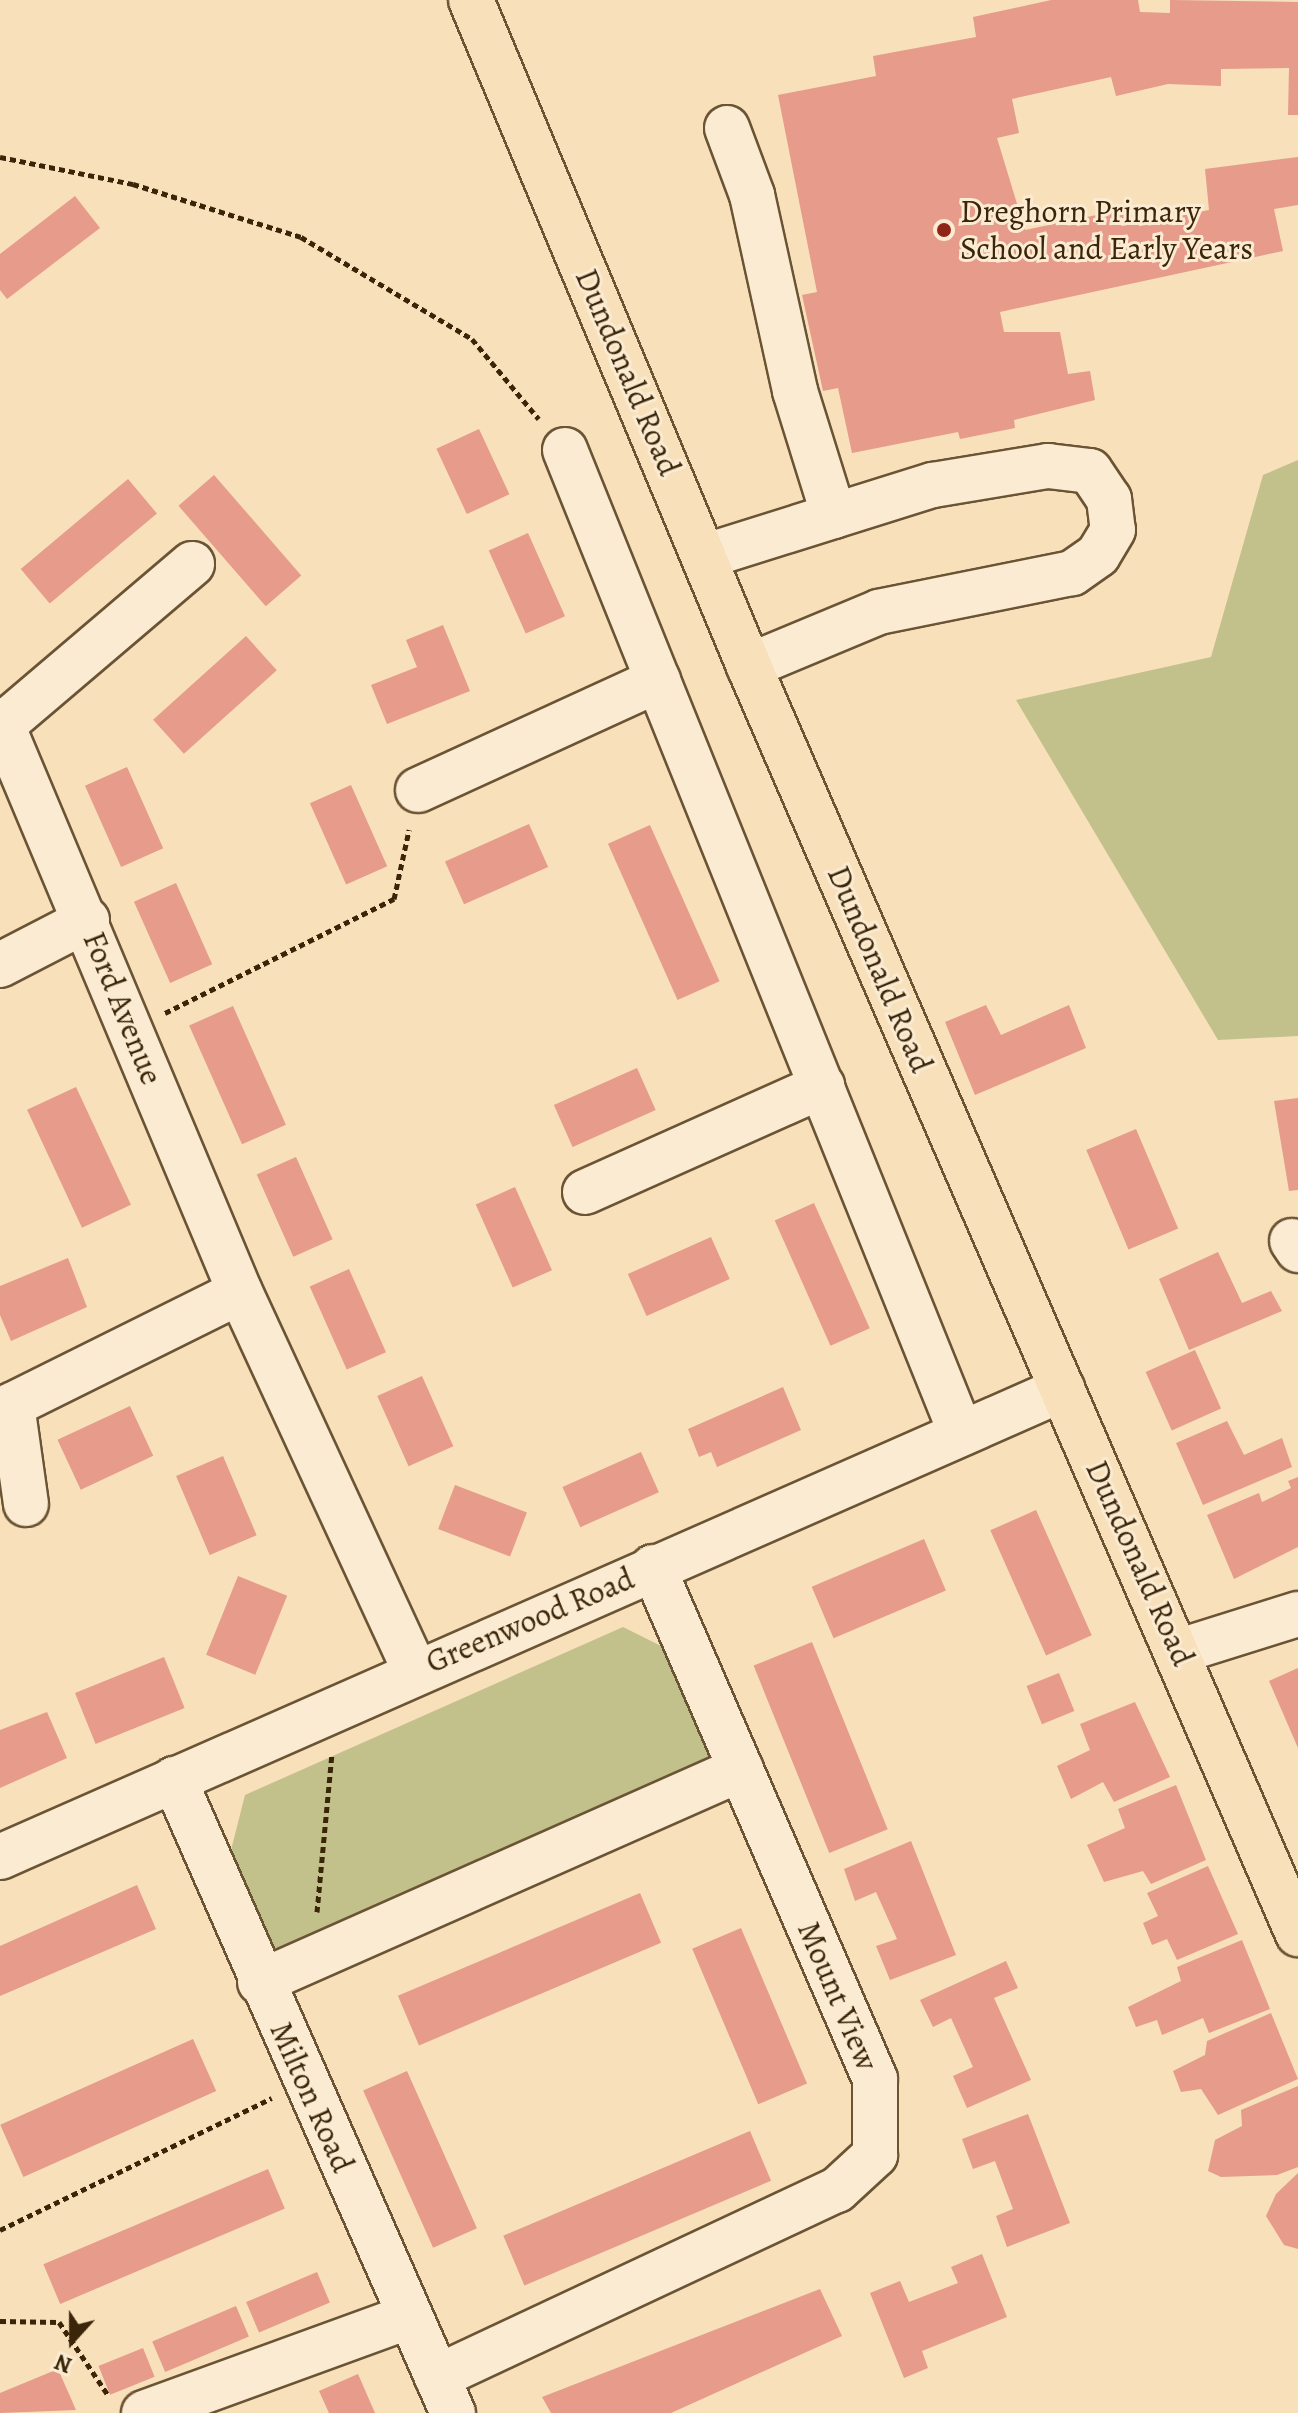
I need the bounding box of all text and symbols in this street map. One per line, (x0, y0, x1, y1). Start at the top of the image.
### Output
place label: Dreghorn Primary School and Early Years (960, 193, 1253, 268)
marker: Dreghorn Primary School and Early Years (935, 221, 953, 239)
street label: Dundonald Road (567, 263, 689, 481)
street label: Dundonald Road (819, 860, 941, 1078)
street label: Ford Avenue (75, 926, 171, 1090)
street label: Dundonald Road (1078, 1454, 1202, 1672)
street label: Greenwood Road (420, 1559, 640, 1681)
street label: Mount View (789, 1916, 887, 2076)
street label: Milton Road (262, 2016, 362, 2178)
north arrow (32, 2301, 112, 2381)
text: N (51, 2347, 76, 2380)

